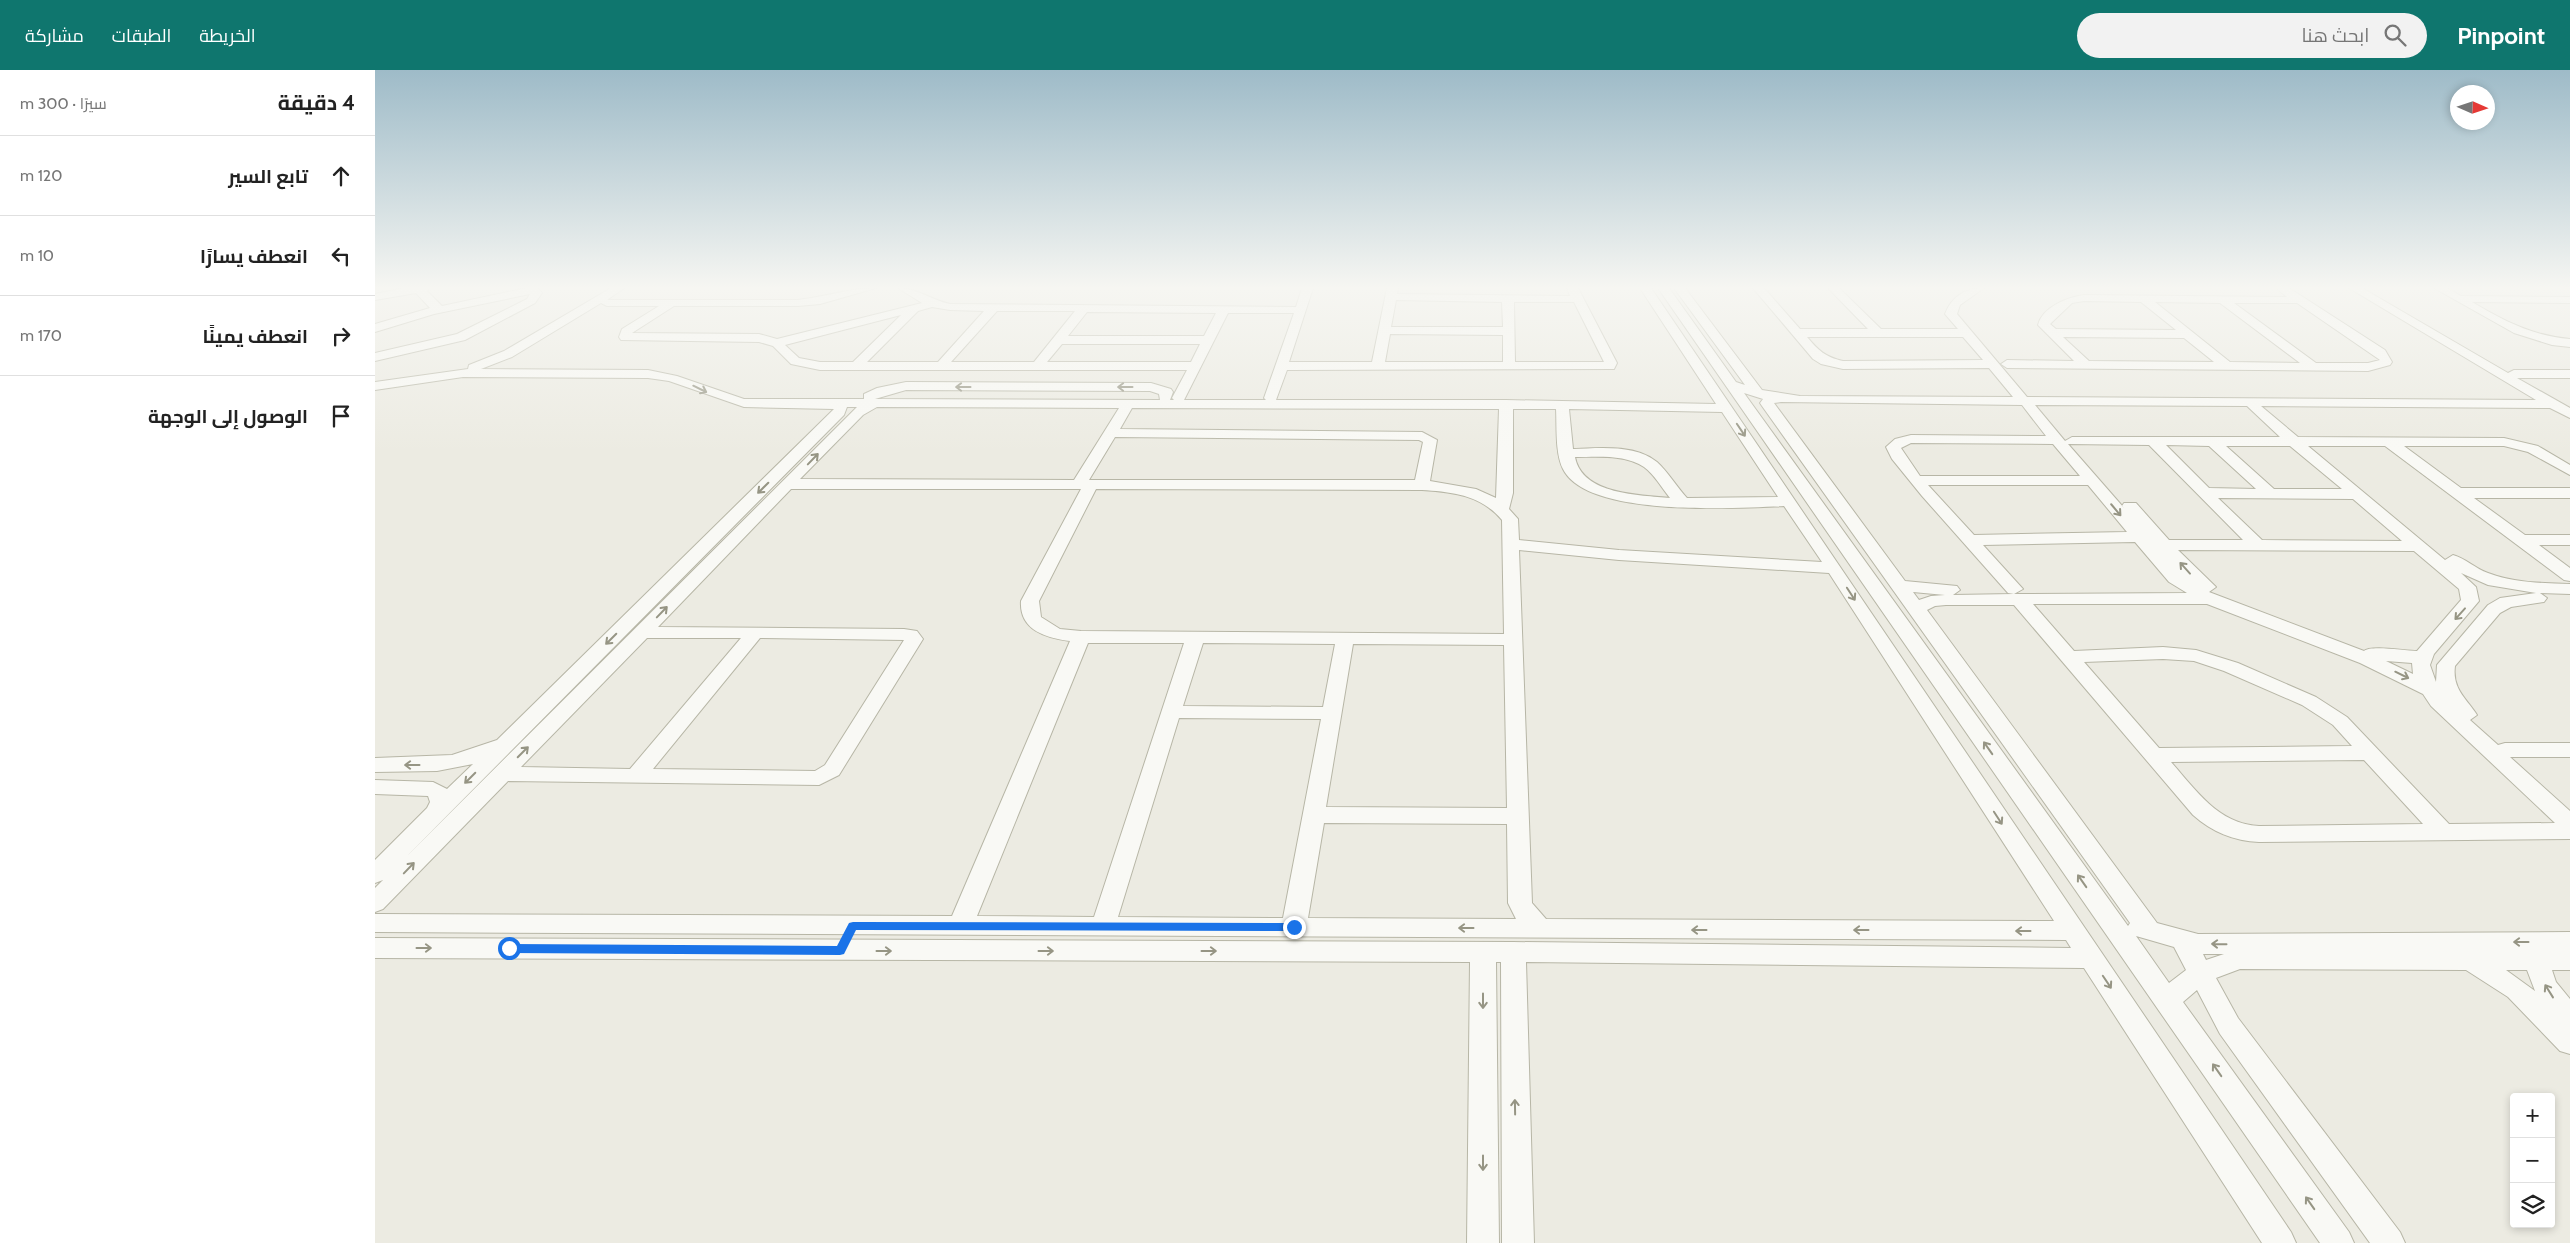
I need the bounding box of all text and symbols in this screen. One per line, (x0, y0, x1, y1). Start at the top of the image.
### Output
search box (2077, 13, 2427, 58)
icon: search (2381, 21, 2409, 49)
text: Pinpoint (2457, 21, 2545, 50)
text: ابحث هنا (2302, 24, 2369, 47)
text: مشاركة (25, 25, 84, 47)
text: الطبقات (112, 25, 171, 47)
text: الخريطة (199, 25, 256, 47)
north arrow (2450, 85, 2495, 130)
text: 4 دقيقة (278, 90, 355, 115)
text: سيرًا · 300 m (20, 94, 107, 113)
icon: ahead (327, 162, 355, 190)
text: تابع السير (228, 165, 308, 188)
text: 120 m (20, 166, 62, 185)
icon: left (327, 242, 355, 270)
text: انعطف يسارًا (200, 245, 308, 268)
text: 10 m (20, 246, 54, 265)
icon: right (327, 322, 355, 350)
text: انعطف يمينًا (202, 325, 308, 348)
text: 170 m (20, 326, 62, 345)
one-way arrow (955, 382, 972, 392)
one-way arrow (1118, 382, 1134, 392)
one-way arrow (692, 385, 707, 394)
icon: arrive (327, 402, 355, 430)
text: الوصول إلى الوجهة (148, 405, 308, 428)
one-way arrow (1736, 423, 1746, 437)
one-way arrow (806, 453, 818, 465)
one-way arrow (757, 482, 769, 494)
one-way arrow (2111, 503, 2122, 516)
one-way arrow (2179, 561, 2191, 574)
one-way arrow (1846, 587, 1856, 601)
one-way arrow (656, 606, 668, 618)
one-way arrow (2454, 607, 2465, 620)
one-way arrow (605, 633, 617, 645)
one-way arrow (2394, 670, 2409, 680)
one-way arrow (1983, 741, 1993, 755)
one-way arrow (517, 746, 529, 758)
one-way arrow (405, 760, 421, 770)
one-way arrow (465, 772, 477, 784)
one-way arrow (1993, 810, 2003, 824)
one-way arrow (403, 862, 415, 874)
one-way arrow (2077, 874, 2087, 888)
route end (1283, 916, 1306, 939)
one-way arrow (1458, 923, 1474, 933)
one-way arrow (1691, 925, 1707, 935)
one-way arrow (1853, 925, 1870, 935)
one-way arrow (2016, 926, 2032, 935)
route start (498, 937, 521, 960)
one-way arrow (2514, 937, 2530, 947)
one-way arrow (2211, 939, 2228, 949)
one-way arrow (415, 943, 431, 953)
one-way arrow (875, 946, 891, 956)
one-way arrow (1038, 946, 1054, 956)
one-way arrow (1200, 946, 1216, 956)
one-way arrow (2102, 975, 2112, 989)
one-way arrow (2543, 985, 2553, 999)
one-way arrow (1478, 992, 1488, 1009)
one-way arrow (2212, 1063, 2222, 1077)
map controls (2510, 1093, 2555, 1228)
button: + (2510, 1093, 2555, 1138)
one-way arrow (1511, 1099, 1520, 1115)
button: − (2510, 1138, 2555, 1183)
one-way arrow (1478, 1155, 1488, 1171)
button: layers (2510, 1183, 2555, 1228)
one-way arrow (2305, 1196, 2315, 1210)

